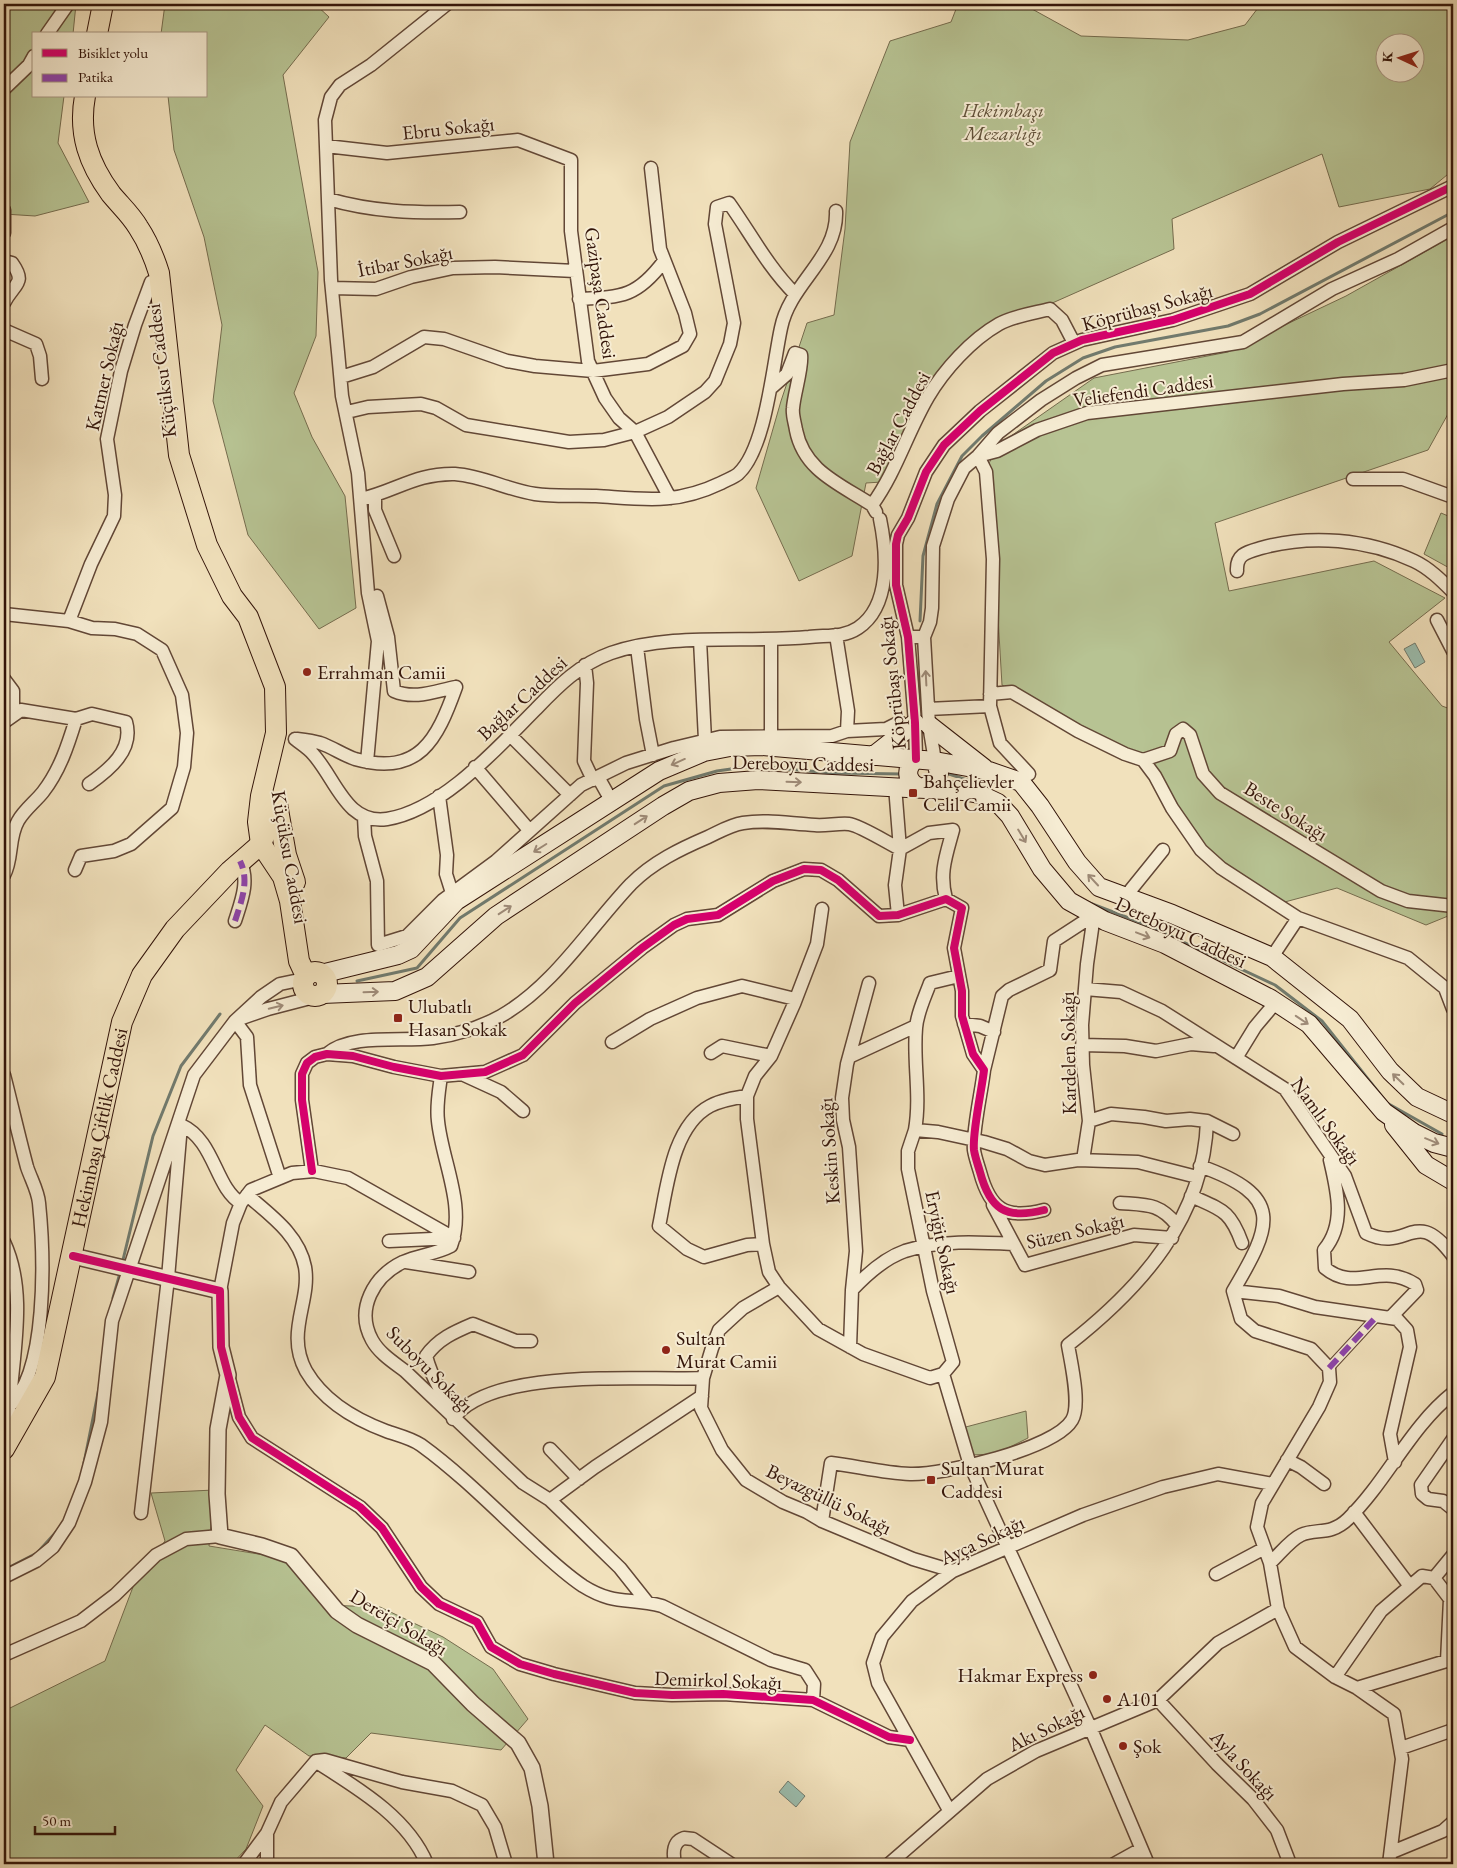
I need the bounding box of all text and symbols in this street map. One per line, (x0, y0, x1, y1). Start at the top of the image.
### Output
legend (32, 32, 208, 98)
north arrow (1374, 32, 1424, 82)
text: Bisiklet yolu (78, 43, 148, 62)
text: K (1378, 51, 1396, 63)
text: Patika (78, 67, 113, 86)
park label: Hekimbaşı Mezarlığı (961, 97, 1044, 146)
street label: Ebru Sokağı (401, 110, 496, 146)
street label: Gazipaşa Caddesi (579, 226, 623, 361)
street label: İtibar Sokağı (355, 239, 455, 283)
street label: Köprübaşı Sokağı (1079, 277, 1215, 337)
street label: Küçüksu Caddesi (140, 302, 182, 439)
street label: Katmer Sokağı (79, 319, 129, 433)
street label: Bağlar Caddesi (860, 367, 936, 479)
street label: Veliefendi Caddesi (1071, 367, 1215, 413)
street label: Köprübaşı Sokağı (872, 615, 912, 751)
street label: Bağlar Caddesi (472, 650, 572, 746)
place label: Errahman Camii (317, 659, 446, 685)
marker: Errahman Camii (301, 666, 313, 678)
one-way arrow (922, 670, 931, 686)
street label: Dereboyu Caddesi (732, 749, 874, 777)
one-way arrow (671, 757, 686, 767)
place label: Bahçelievler Celil Camii (923, 768, 1014, 817)
street label: Beste Sokağı (1239, 775, 1333, 847)
one-way arrow (786, 777, 802, 786)
marker: Bahçelievler Celil Camii (907, 787, 919, 799)
street label: Küçüksu Caddesi (265, 788, 315, 926)
one-way arrow (633, 815, 647, 825)
one-way arrow (1018, 829, 1028, 843)
one-way arrow (533, 843, 547, 853)
one-way arrow (1087, 873, 1099, 886)
street label: Dereboyu Caddesi (1111, 890, 1251, 974)
one-way arrow (498, 905, 512, 915)
one-way arrow (1136, 932, 1151, 941)
one-way arrow (363, 988, 379, 997)
street label: Kardelen Sokağı (1054, 991, 1082, 1115)
place label: Ulubatlı Hasan Sokak (408, 993, 507, 1042)
one-way arrow (268, 1002, 284, 1011)
marker: Ulubatlı Hasan Sokak (392, 1012, 404, 1024)
one-way arrow (1295, 1014, 1309, 1025)
street label: Hekimbaşı Çiftlik Caddesi (65, 1025, 133, 1230)
street label: Namlı Sokağı (1285, 1072, 1367, 1170)
one-way arrow (1392, 1073, 1404, 1085)
street label: Keskin Sokağı (812, 1097, 846, 1205)
one-way arrow (1424, 1137, 1439, 1146)
street label: Eryiğit Sokağı (919, 1188, 967, 1296)
street label: Süzen Sokağı (1024, 1207, 1127, 1255)
street label: Suboyu Sokağı (381, 1320, 479, 1418)
place label: Sultan Murat Camii (676, 1325, 777, 1374)
marker: Sultan Murat Camii (660, 1344, 672, 1356)
place label: Sultan Murat Caddesi (941, 1455, 1045, 1504)
street label: Beyazgüllü Sokağı (762, 1457, 896, 1541)
marker: Sultan Murat Caddesi (925, 1474, 937, 1486)
street label: Ayça Sokağı (935, 1509, 1029, 1571)
street label: Dereiçi Sokağı (346, 1583, 453, 1661)
place label: Hakmar Express (958, 1662, 1083, 1688)
street label: Demirkol Sokağı (654, 1665, 782, 1695)
marker: Hakmar Express (1087, 1669, 1099, 1681)
place label: A101 (1116, 1686, 1160, 1712)
marker: A101 (1101, 1693, 1113, 1705)
street label: Akı Sokağı (1003, 1698, 1089, 1758)
street label: Ayla Sokağı (1204, 1723, 1284, 1806)
place label: Şok (1133, 1733, 1162, 1759)
marker: Şok (1117, 1740, 1129, 1752)
scale bar (35, 1803, 115, 1835)
text: 50 m (42, 1811, 71, 1830)

